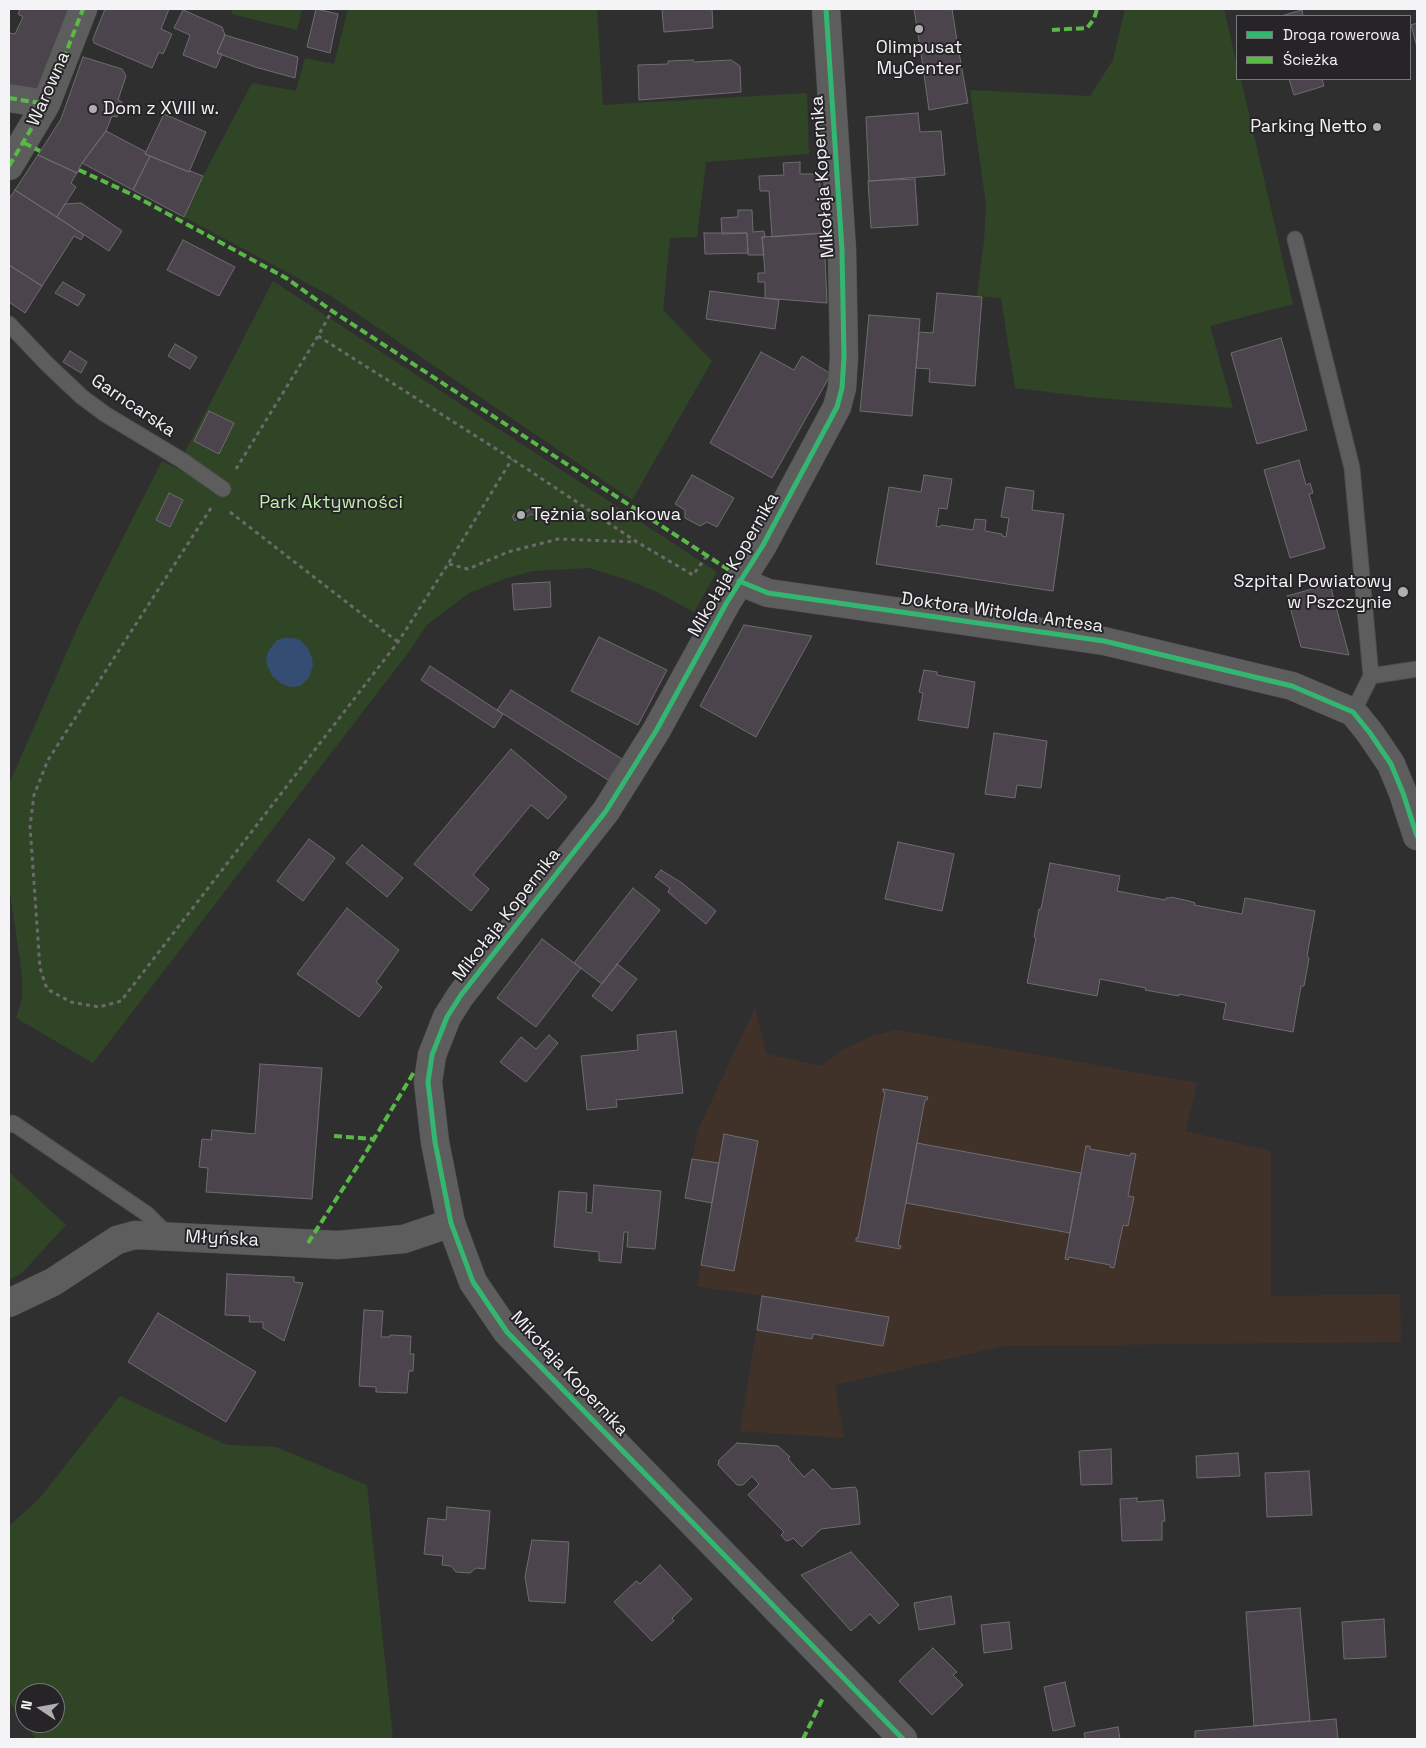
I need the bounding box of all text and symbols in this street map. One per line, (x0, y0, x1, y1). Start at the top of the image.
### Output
legend (1236, 15, 1411, 80)
marker: Olimpusat MyCenter (913, 23, 925, 35)
text: Droga rowerowa (1283, 25, 1400, 44)
place label: Olimpusat MyCenter (876, 37, 962, 80)
street label: Warowna (23, 48, 75, 130)
text: Ścieżka (1283, 50, 1338, 69)
street label: Mikołaja Kopernika (807, 95, 839, 259)
place label: Dom z XVIII w. (103, 98, 219, 120)
marker: Dom z XVIII w. (87, 103, 99, 115)
place label: Parking Netto (1250, 116, 1367, 138)
marker: Parking Netto (1371, 121, 1383, 133)
street label: Garncarska (87, 370, 179, 442)
street label: Mikołaja Kopernika (684, 489, 784, 641)
park label: Park Aktywności (259, 492, 403, 514)
place label: Tężnia solankowa (531, 504, 681, 526)
marker: Tężnia solankowa (515, 509, 527, 521)
place label: Szpital Powiatowy w Pszczynie (1234, 571, 1392, 614)
marker: Szpital Powiatowy w Pszczynie (1396, 585, 1410, 599)
street label: Doktora Witolda Antesa (899, 588, 1105, 638)
street label: Mikołaja Kopernika (448, 844, 566, 986)
street label: Młyńska (185, 1226, 259, 1252)
street label: Mikołaja Kopernika (506, 1307, 632, 1441)
north arrow (15, 1683, 65, 1733)
text: N (17, 1699, 36, 1712)

